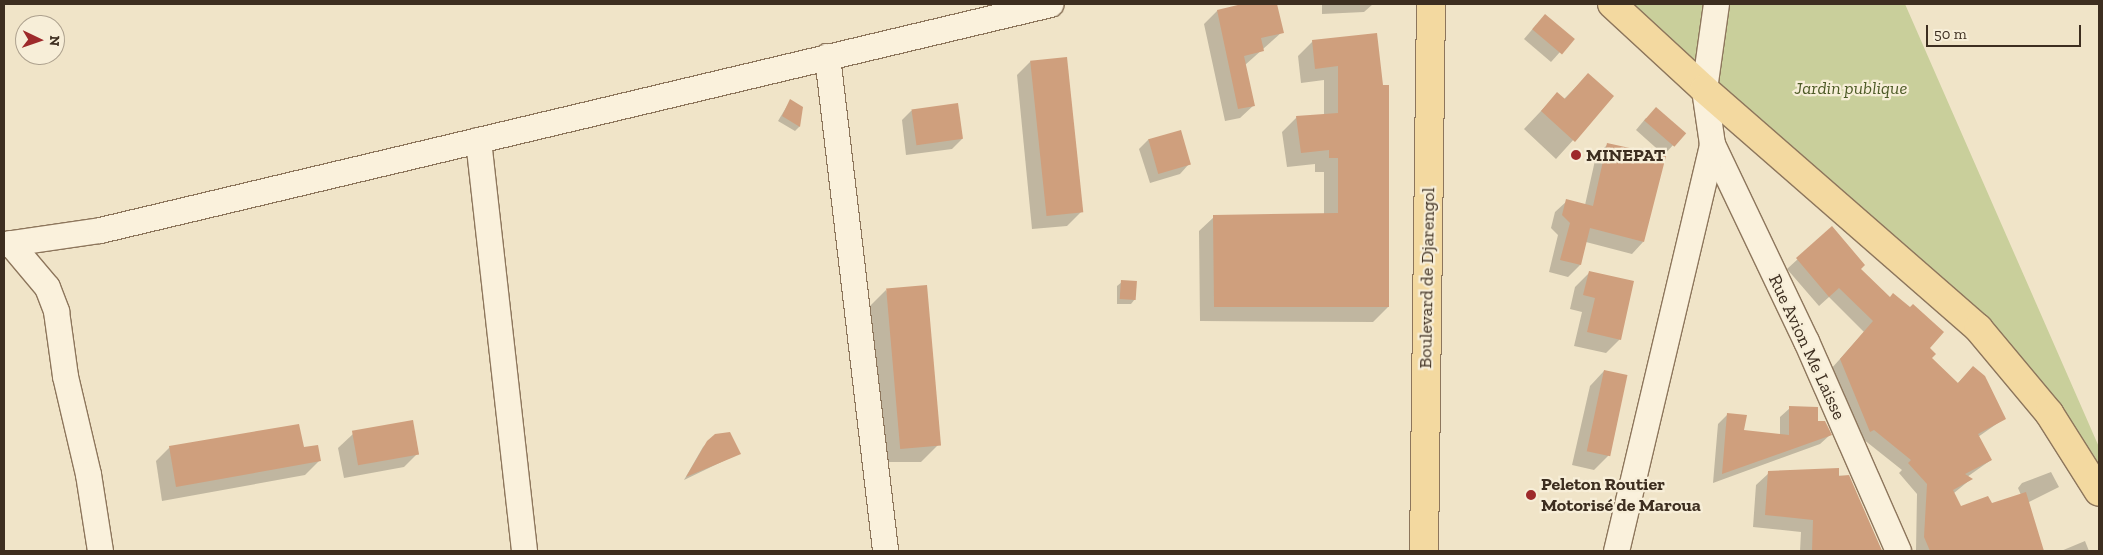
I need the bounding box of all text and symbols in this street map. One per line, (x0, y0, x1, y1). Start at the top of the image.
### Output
north arrow (15, 15, 65, 65)
scale bar (1928, 15, 2083, 47)
text: 50 m (1934, 25, 1967, 43)
text: N (46, 35, 63, 47)
park label: Jardin publique (1795, 77, 1907, 99)
place label: MINEPAT (1586, 144, 1666, 166)
marker: MINEPAT (1570, 149, 1582, 161)
street label: Boulevard de Djarengol (1415, 187, 1439, 369)
street label: Rue Avion Me Laisse (1764, 271, 1850, 423)
place label: Peleton Routier Motorisé de Maroua (1541, 474, 1701, 516)
marker: Peleton Routier Motorisé de Maroua (1525, 489, 1537, 501)

